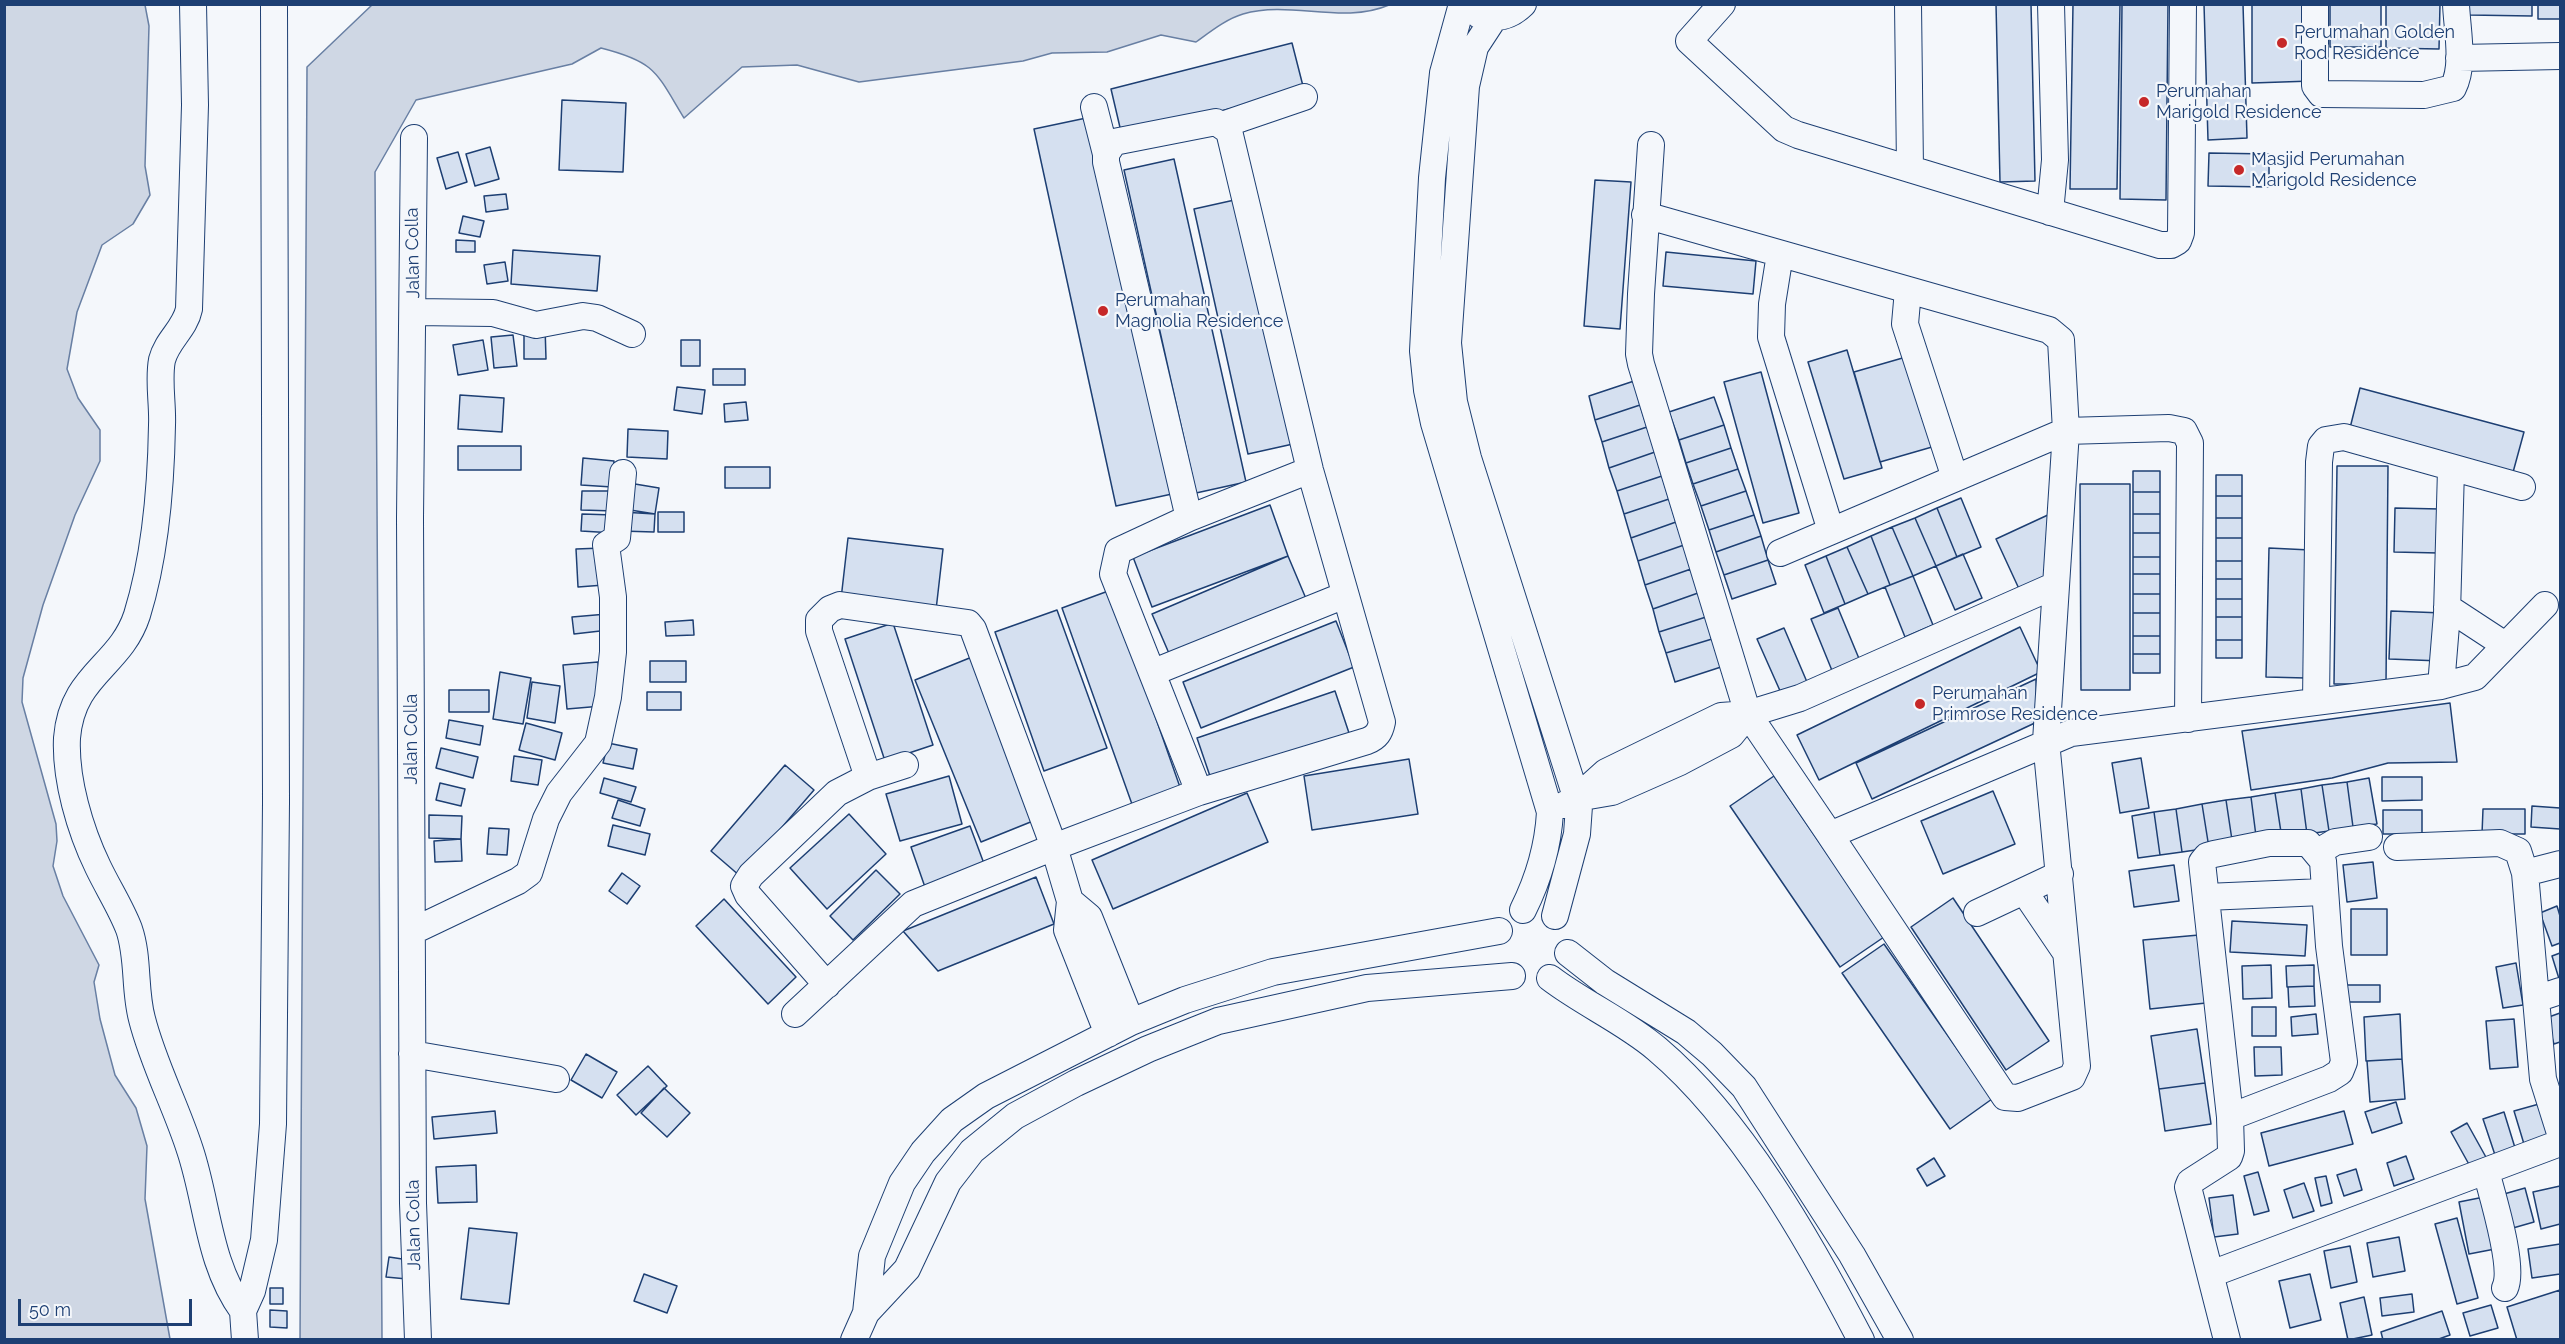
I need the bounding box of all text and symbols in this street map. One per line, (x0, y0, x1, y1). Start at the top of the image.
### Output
place label: Perumahan Golden Rod Residence (2294, 22, 2455, 64)
marker: Perumahan Golden Rod Residence (2275, 36, 2289, 50)
place label: Perumahan Marigold Residence (2156, 81, 2322, 124)
marker: Perumahan Marigold Residence (2137, 95, 2151, 109)
place label: Masjid Perumahan Marigold Residence (2251, 149, 2417, 192)
marker: Masjid Perumahan Marigold Residence (2232, 163, 2246, 177)
street label: Jalan Colla (401, 207, 425, 299)
place label: Perumahan Magnolia Residence (1115, 290, 1283, 332)
marker: Perumahan Magnolia Residence (1096, 304, 1110, 318)
place label: Perumahan Primrose Residence (1932, 683, 2098, 726)
street label: Jalan Colla (401, 694, 423, 784)
marker: Perumahan Primrose Residence (1913, 697, 1927, 711)
street label: Jalan Colla (402, 1179, 426, 1271)
scale bar (21, 1287, 195, 1325)
text: 50 m (29, 1299, 71, 1320)

